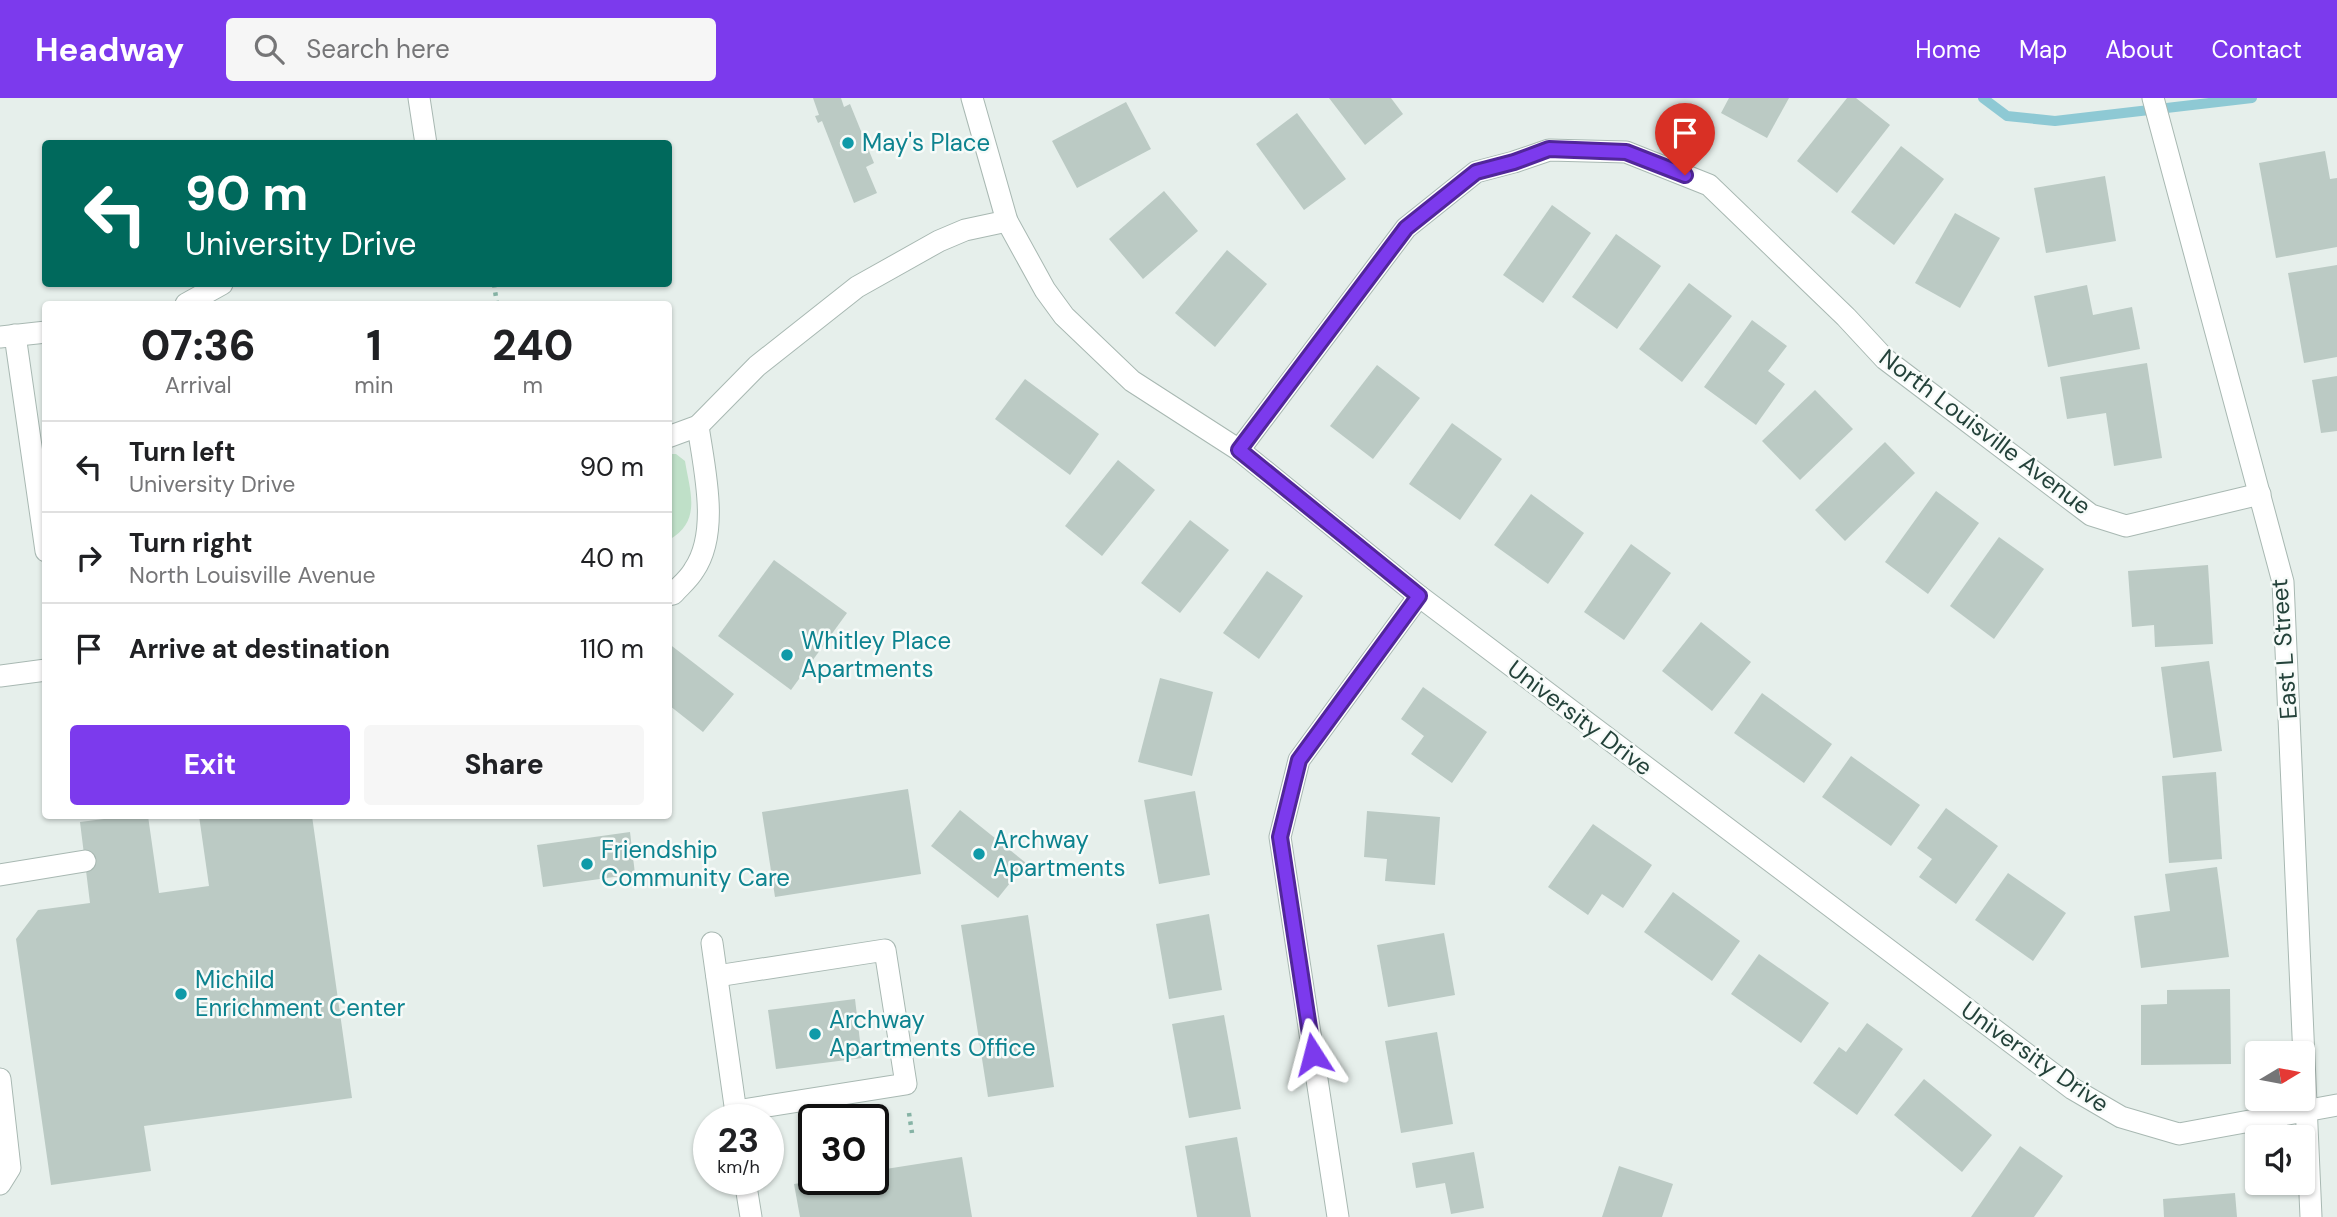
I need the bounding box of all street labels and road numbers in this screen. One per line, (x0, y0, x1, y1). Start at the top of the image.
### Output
street label: North Louisville Avenue (1873, 342, 2097, 521)
street label: East L Street (2263, 578, 2304, 720)
street label: University Drive (1502, 653, 1659, 782)
street label: University Drive (1955, 994, 2115, 1119)

